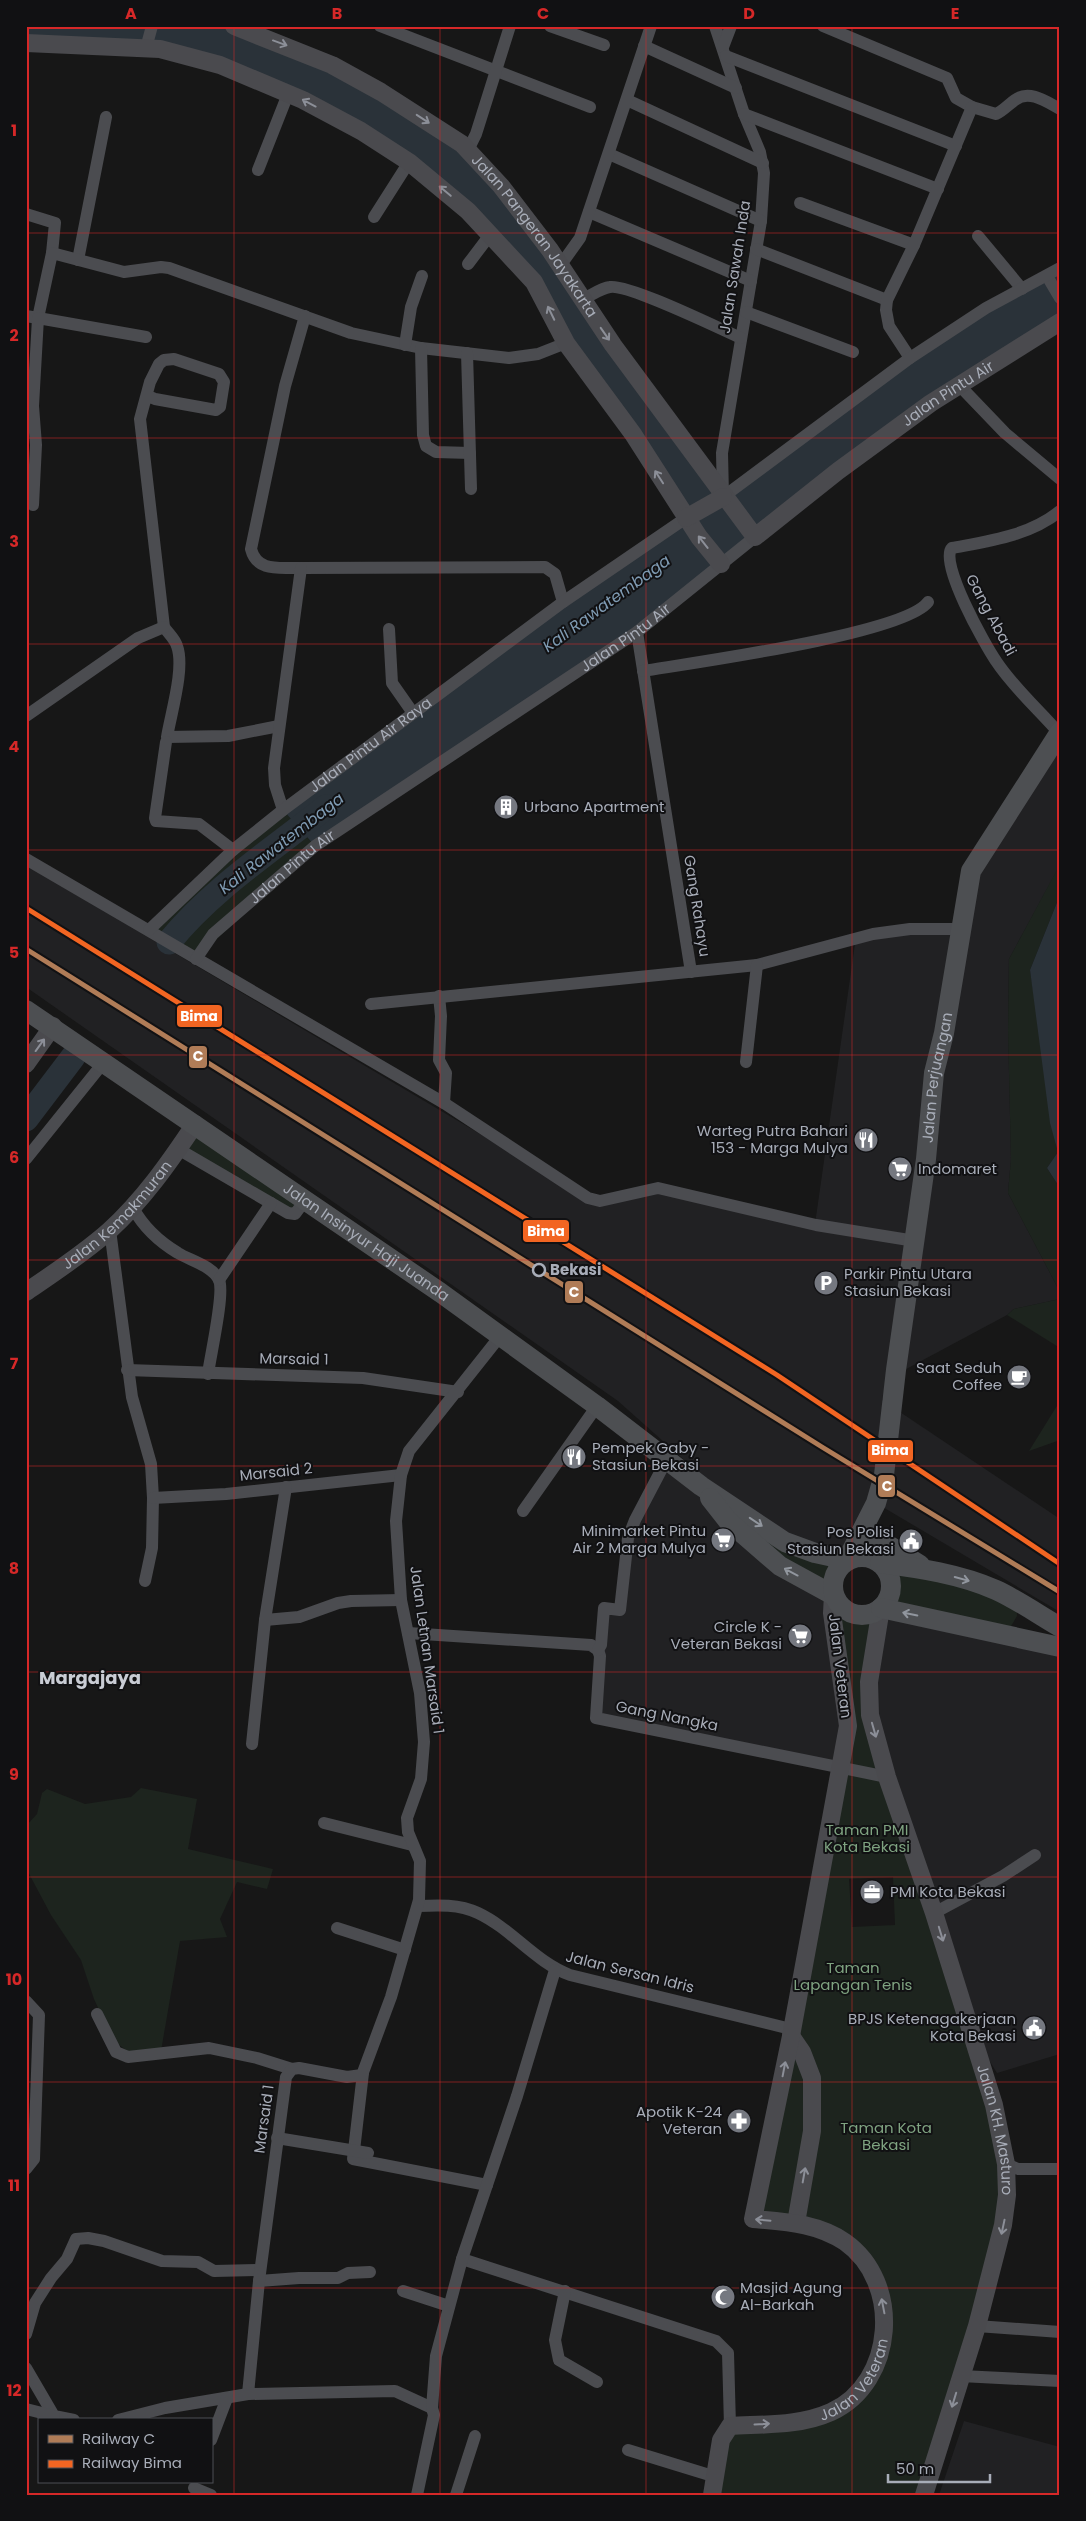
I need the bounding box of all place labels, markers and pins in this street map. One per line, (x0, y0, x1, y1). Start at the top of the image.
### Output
building icon: Urbano Apartment (493, 794, 519, 820)
place label: Urbano Apartment (524, 796, 664, 817)
place label: Warteg Putra Bahari 153 - Marga Mulya (697, 1120, 848, 1158)
restaurant icon: Warteg Putra Bahari 153 - Marga Mulya (853, 1127, 879, 1153)
supermarket icon: Indomaret (887, 1156, 913, 1182)
place label: Indomaret (918, 1158, 997, 1179)
place label: Bekasi (550, 1259, 601, 1280)
marker: Bekasi (532, 1263, 546, 1277)
place label: Parkir Pintu Utara Stasiun Bekasi (844, 1263, 972, 1301)
parking icon: Parkir Pintu Utara Stasiun Bekasi (813, 1270, 839, 1296)
place label: Saat Seduh Coffee (916, 1357, 1002, 1395)
cafe icon: Saat Seduh Coffee (1006, 1364, 1032, 1390)
place label: Pempek Gaby - Stasiun Bekasi (592, 1437, 709, 1475)
restaurant icon: Pempek Gaby - Stasiun Bekasi (561, 1444, 587, 1470)
place label: Minimarket Pintu Air 2 Marga Mulya (572, 1520, 706, 1558)
place label: Pos Polisi Stasiun Bekasi (787, 1521, 894, 1559)
supermarket icon: Minimarket Pintu Air 2 Marga Mulya (710, 1527, 736, 1553)
public building icon: Pos Polisi Stasiun Bekasi (898, 1528, 924, 1554)
place label: Circle K - Veteran Bekasi (671, 1616, 782, 1654)
supermarket icon: Circle K - Veteran Bekasi (787, 1623, 813, 1649)
office icon: PMI Kota Bekasi (859, 1879, 885, 1905)
place label: PMI Kota Bekasi (890, 1881, 1005, 1902)
place label: BPJS Ketenagakerjaan Kota Bekasi (848, 2008, 1016, 2046)
public building icon: BPJS Ketenagakerjaan Kota Bekasi (1021, 2015, 1047, 2041)
place label: Apotik K-24 Veteran (636, 2101, 722, 2139)
pharmacy icon: Apotik K-24 Veteran (726, 2108, 752, 2134)
place label: Masjid Agung Al-Barkah (740, 2277, 842, 2315)
mosque icon: Masjid Agung Al-Barkah (710, 2284, 736, 2310)

